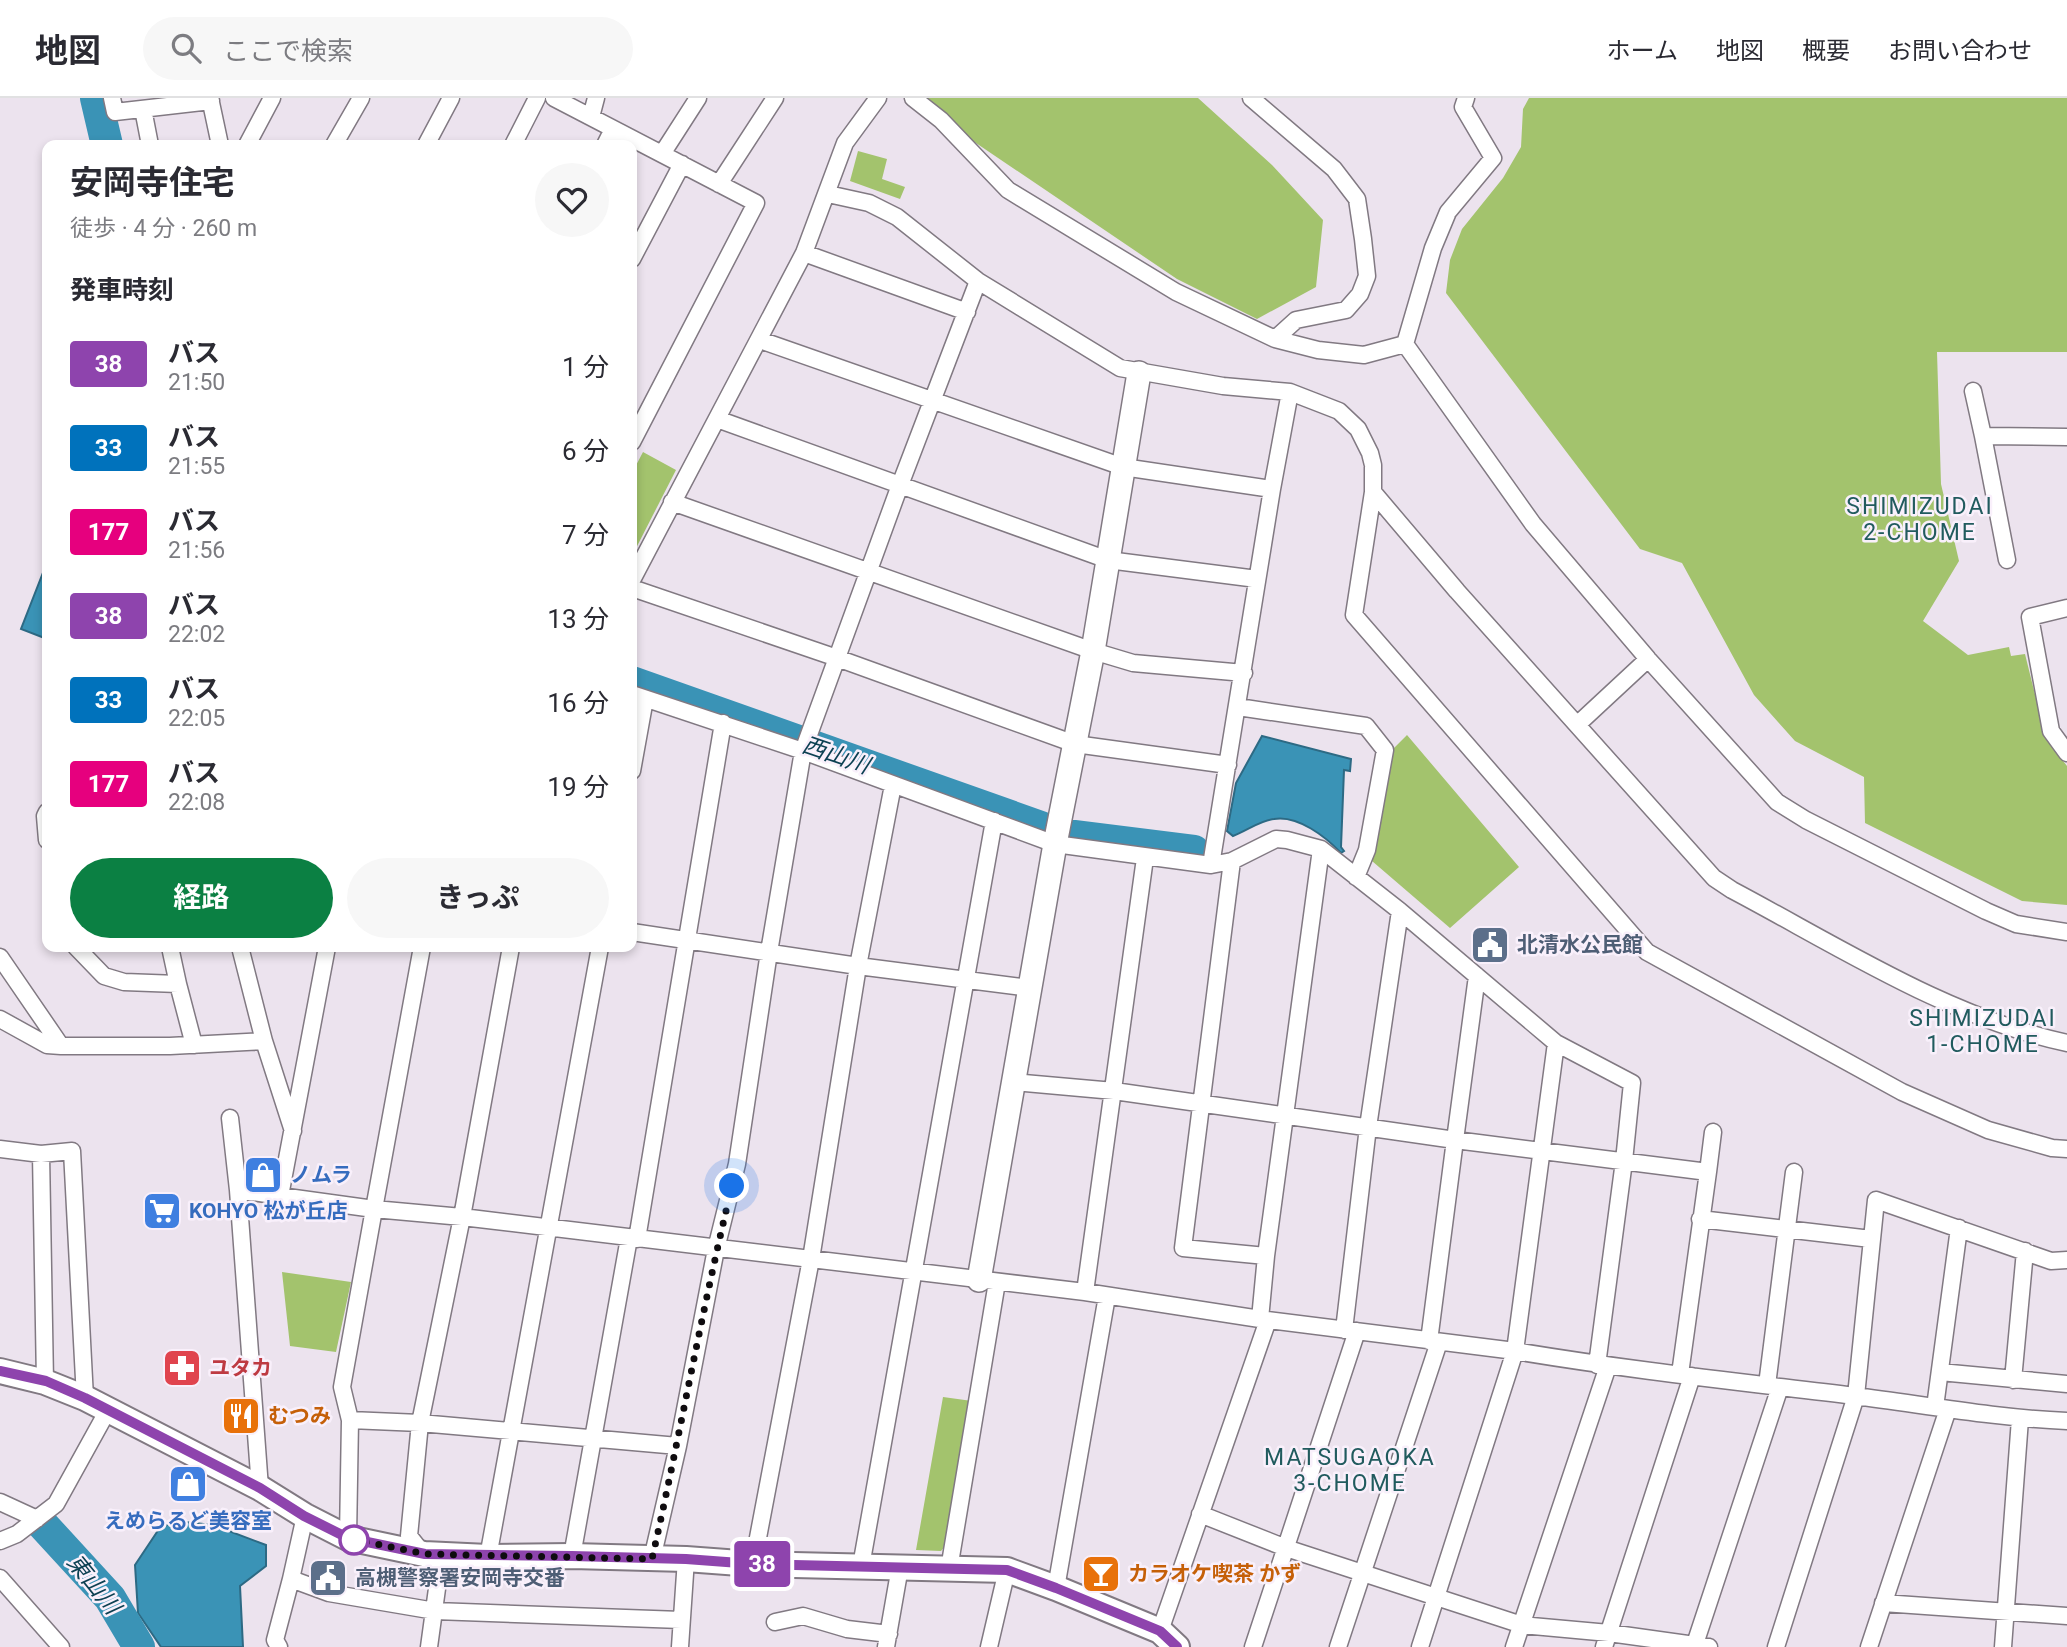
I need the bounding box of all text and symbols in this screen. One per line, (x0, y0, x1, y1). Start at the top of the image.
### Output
search box (143, 17, 633, 80)
icon: search (167, 29, 205, 67)
text: 地図 (35, 31, 101, 70)
text: ここで検索 (223, 36, 353, 66)
text: ホーム (1607, 37, 1678, 65)
text: 地図 (1716, 37, 1764, 65)
text: 概要 (1802, 37, 1850, 65)
text: お問い合わせ (1888, 37, 2032, 65)
text: 安岡寺住宅 (70, 163, 235, 202)
button: heart (535, 163, 609, 237)
text: 徒歩 · 4 分 · 260 m (70, 215, 257, 242)
text: 発車時刻 (70, 275, 174, 305)
text: バス (168, 338, 220, 368)
text: 38 (95, 350, 122, 378)
text: 1 分 (562, 352, 609, 382)
text: 21:50 (168, 369, 225, 396)
text: バス (168, 422, 220, 452)
text: 33 (95, 434, 122, 462)
text: 6 分 (562, 436, 609, 466)
text: 21:55 (168, 453, 225, 480)
district label: SHIMIZUDAI 2-CHOME (1846, 493, 1994, 546)
text: バス (168, 506, 220, 536)
text: 177 (88, 518, 129, 546)
text: 7 分 (562, 520, 609, 550)
text: 21:56 (168, 537, 225, 564)
text: バス (168, 590, 220, 620)
text: 38 (95, 602, 122, 630)
text: 13 分 (547, 604, 609, 634)
text: 22:02 (168, 621, 225, 648)
text: バス (168, 674, 220, 704)
text: 33 (95, 686, 122, 714)
text: 16 分 (547, 688, 609, 718)
text: 22:05 (168, 705, 225, 732)
water label: 西山川 (799, 731, 876, 780)
text: バス (168, 758, 220, 788)
text: 177 (88, 770, 129, 798)
text: 19 分 (547, 772, 609, 802)
text: 22:08 (168, 789, 225, 816)
button: 経路 (70, 858, 333, 938)
button: きっぷ (347, 858, 609, 938)
public building icon: 北清水公民館 (1469, 924, 1511, 966)
place label: 北清水公民館 (1517, 933, 1643, 957)
district label: SHIMIZUDAI 1-CHOME (1909, 1005, 2057, 1058)
shop icon: ノムラ (242, 1154, 284, 1196)
place label: ノムラ (290, 1163, 352, 1187)
your location (714, 1168, 749, 1203)
supermarket icon: KOHYO 松が丘店 (141, 1190, 183, 1232)
place label: KOHYO 松が丘店 (189, 1199, 347, 1223)
pharmacy icon: ユタカ (161, 1347, 203, 1389)
place label: ユタカ (209, 1356, 272, 1380)
restaurant icon: むつみ (220, 1395, 262, 1437)
place label: むつみ (268, 1404, 331, 1428)
district label: MATSUGAOKA 3-CHOME (1264, 1444, 1436, 1497)
shop icon: えめらるど美容室 (167, 1463, 209, 1505)
place label: えめらるど美容室 (104, 1509, 272, 1533)
unlabelled marker (339, 1525, 369, 1555)
line badge: 38 (730, 1541, 794, 1587)
water label: 東山川 (61, 1549, 128, 1622)
text: 38 (748, 1550, 776, 1578)
bar icon: カラオケ喫茶 かず (1080, 1553, 1122, 1595)
public building icon: 高槻警察署安岡寺交番 (307, 1557, 349, 1599)
place label: カラオケ喫茶 かず (1128, 1562, 1301, 1586)
place label: 高槻警察署安岡寺交番 (355, 1566, 565, 1590)

